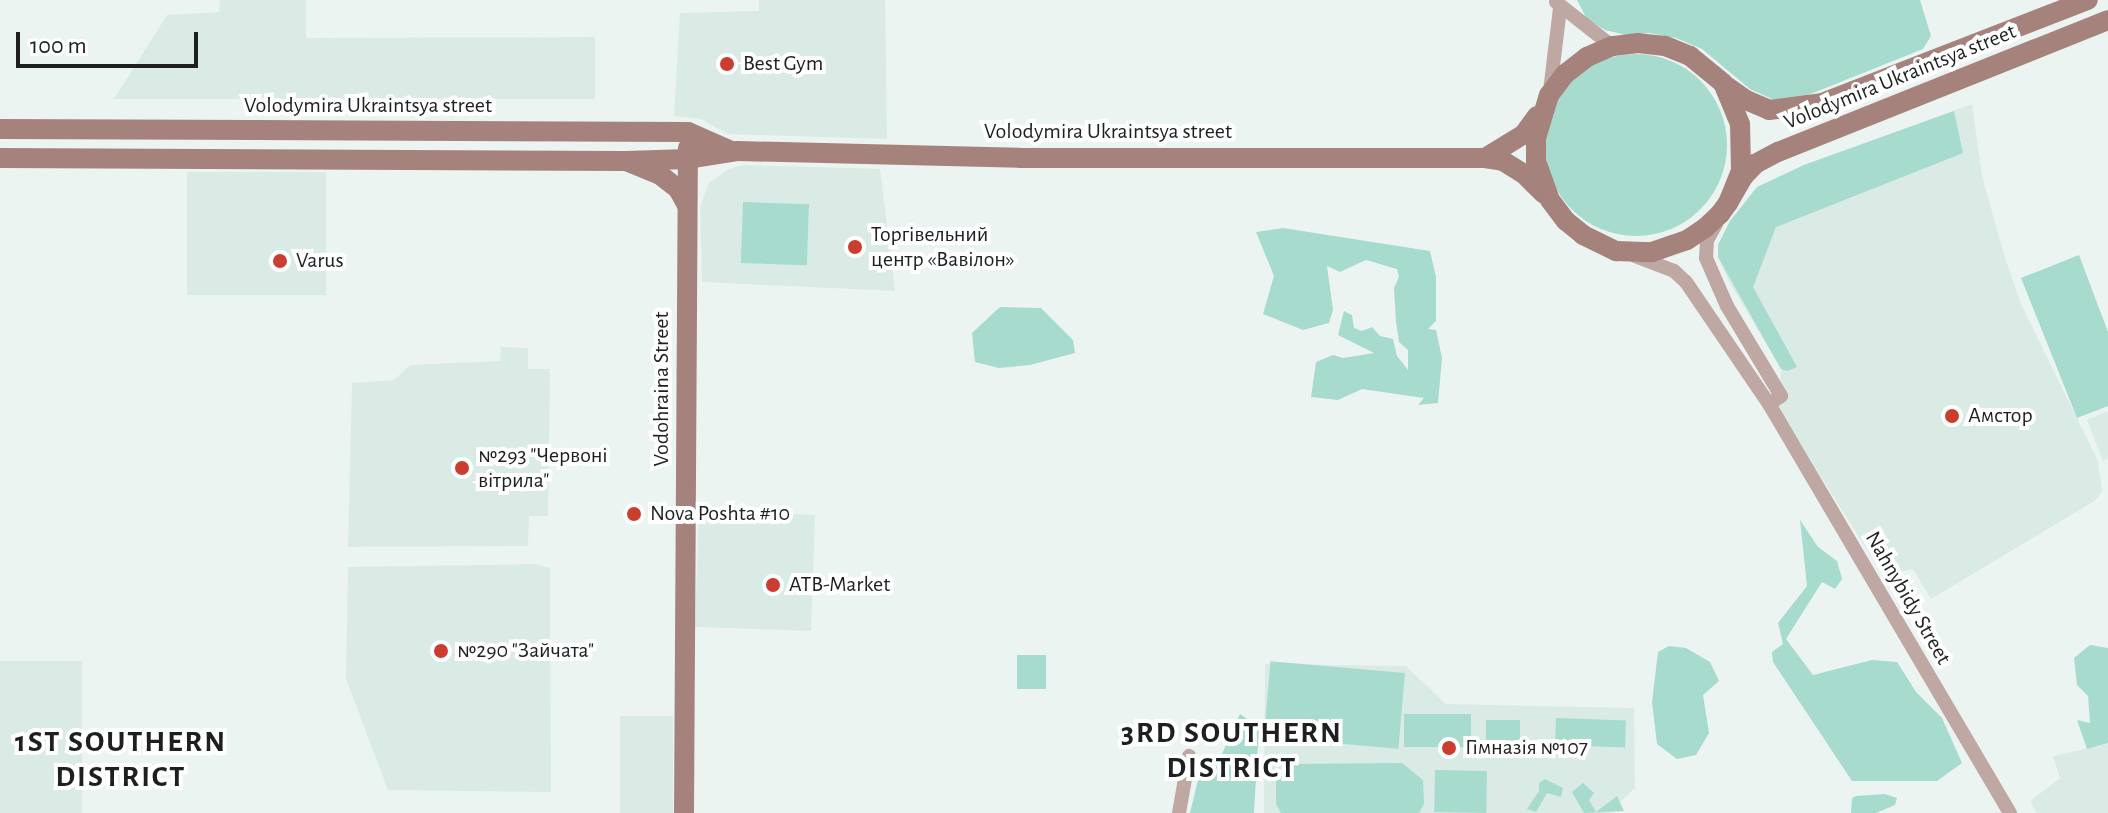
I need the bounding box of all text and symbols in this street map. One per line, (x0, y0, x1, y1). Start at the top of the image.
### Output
scale bar (20, 16, 202, 66)
street label: Volodymira Ukraintsya street (1780, 18, 2020, 136)
text: 100 m (30, 34, 87, 58)
place label: Best Gym (743, 51, 823, 77)
marker: Best Gym (718, 55, 736, 73)
street label: Volodymira Ukraintsya street (244, 93, 492, 119)
street label: Volodymira Ukraintsya street (984, 119, 1232, 145)
place label: Торгівельний центр «Вавілон» (871, 221, 1015, 272)
marker: Торгівельний центр «Вавілон» (846, 238, 864, 256)
place label: Varus (296, 248, 344, 274)
marker: Varus (271, 252, 289, 270)
street label: Vodohraina Street (649, 312, 675, 466)
place label: Амстор (1968, 403, 2033, 429)
marker: Амстор (1943, 407, 1961, 425)
place label: №293 "Червоні вітрила" (478, 442, 608, 494)
marker: №293 "Червоні вітрила" (453, 459, 471, 477)
place label: Nova Poshta #10 (650, 501, 790, 527)
marker: Nova Poshta #10 (625, 505, 643, 523)
street label: Nahnybidy Street (1859, 527, 1957, 669)
place label: ATB-Market (789, 572, 890, 598)
marker: ATB-Market (764, 576, 782, 594)
place label: №290 "Зайчата" (457, 638, 594, 664)
marker: №290 "Зайчата" (432, 642, 450, 660)
district label: 3RD SOUTHERN DISTRICT (1121, 715, 1343, 786)
district label: 1ST SOUTHERN DISTRICT (15, 724, 227, 794)
place label: Гімназія №107 (1465, 735, 1588, 761)
marker: Гімназія №107 (1440, 739, 1458, 757)

